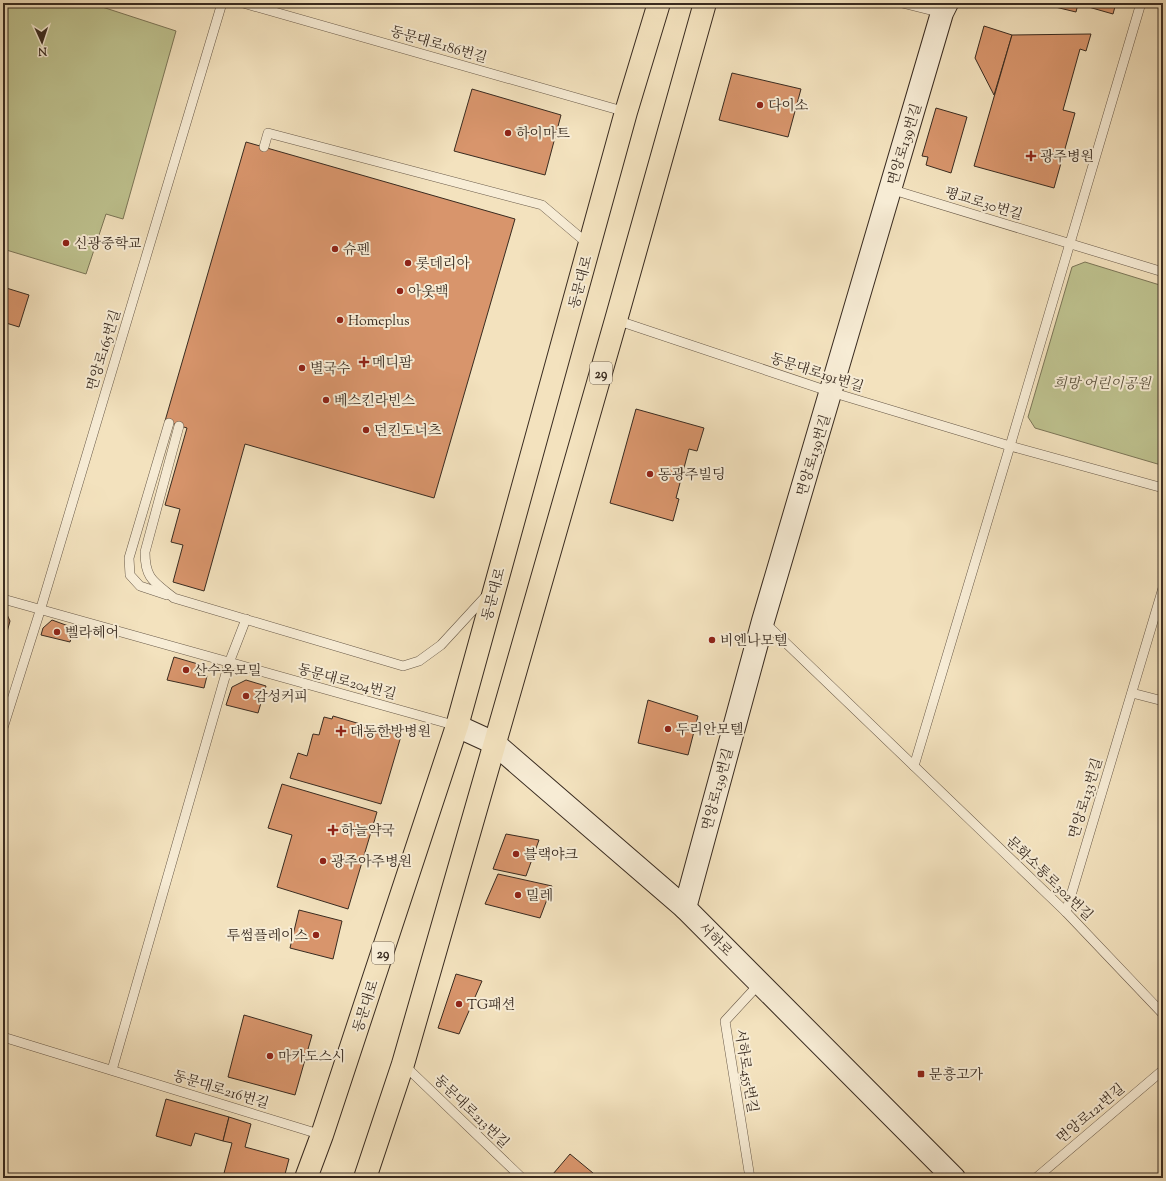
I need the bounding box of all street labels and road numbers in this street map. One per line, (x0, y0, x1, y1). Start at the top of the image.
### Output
street label: 동문대로186번길 (388, 23, 489, 69)
street label: 면앙로139번길 (884, 101, 928, 188)
street label: 평교로30번길 (942, 184, 1025, 226)
street label: 동문대로 (565, 253, 599, 311)
street label: 면앙로165번길 (83, 307, 127, 394)
street label: 동문대로191번길 (767, 349, 866, 398)
road number: 29 (590, 362, 612, 384)
street label: 면앙로139번길 (793, 412, 837, 499)
street label: 동문대로 (478, 565, 512, 623)
street label: 동문대로204번길 (295, 660, 398, 706)
street label: 면앙로139번길 (698, 746, 740, 833)
street label: 면앙로133번길 (1065, 756, 1109, 842)
street label: 문화소통로302번길 (1001, 833, 1097, 926)
street label: 서하로 (693, 919, 736, 962)
road number: 29 (372, 942, 394, 964)
street label: 동문대로 (349, 977, 385, 1035)
street label: 서하로455번길 (729, 1028, 762, 1115)
street label: 동문대로216번길 (170, 1067, 271, 1115)
street label: 동문대로213번길 (428, 1071, 513, 1154)
street label: 면앙로121번길 (1053, 1080, 1130, 1149)

